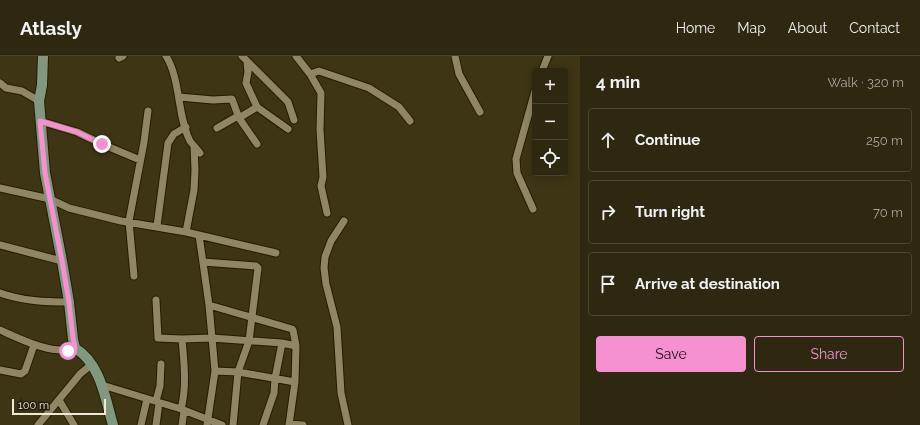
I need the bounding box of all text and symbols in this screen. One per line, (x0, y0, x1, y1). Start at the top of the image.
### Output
text: Atlasly (20, 17, 82, 39)
text: Home (676, 20, 715, 36)
text: Map (737, 20, 766, 36)
text: About (788, 20, 827, 36)
text: Contact (849, 20, 900, 36)
map controls (532, 68, 568, 176)
button: + (532, 68, 568, 104)
text: 4 min (596, 72, 640, 92)
text: Walk · 320 m (828, 75, 904, 90)
button: − (532, 104, 568, 140)
icon: ahead (597, 129, 619, 151)
text: Continue (635, 131, 700, 149)
text: 250 m (866, 133, 903, 148)
route end (93, 135, 111, 153)
button: locate (532, 140, 568, 176)
icon: right (597, 201, 619, 223)
text: Turn right (635, 203, 705, 221)
text: 70 m (873, 205, 903, 220)
icon: arrive (597, 273, 619, 295)
text: Arrive at destination (635, 275, 780, 293)
button: Save (596, 336, 746, 372)
button: Share (754, 336, 904, 372)
route start (59, 342, 77, 360)
scale bar (12, 397, 106, 416)
text: 100 m (18, 399, 49, 412)

